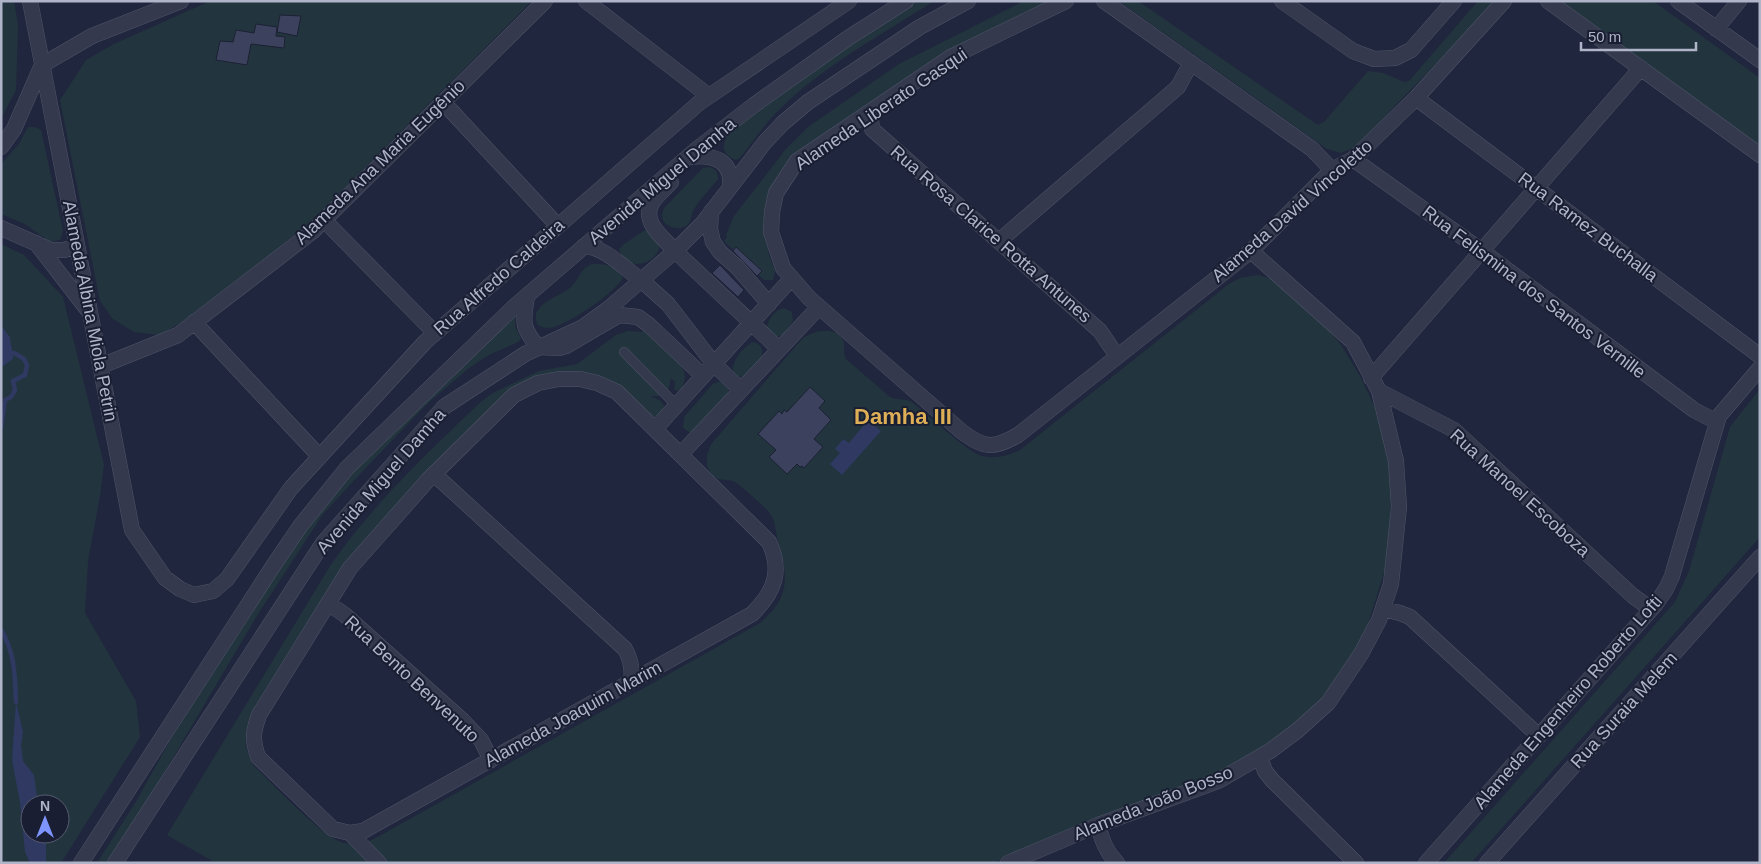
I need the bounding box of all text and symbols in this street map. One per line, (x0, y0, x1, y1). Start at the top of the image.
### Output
scale bar (1581, 20, 1696, 52)
text: 50 m (1588, 28, 1621, 45)
street label: Alameda Liberato Gasqui (791, 44, 971, 174)
street label: Alameda Ana Maria Eugênio (291, 76, 469, 248)
street label: Avenida Miguel Damha (584, 113, 740, 248)
street label: Alameda David Vincoletto (1208, 136, 1376, 286)
street label: Rua Rosa Clarice Rotta Antunes (887, 141, 1095, 327)
street label: Rua Ramez Buchalla (1514, 168, 1662, 286)
street label: Alameda Albina Miola Petrin (59, 199, 121, 423)
street label: Rua Felismina dos Santos Vernille (1419, 202, 1649, 382)
street label: Rua Alfredo Caldeira (430, 214, 569, 339)
street label: Avenida Miguel Damha (313, 404, 450, 558)
district label: Damha III (854, 404, 952, 429)
street label: Rua Manoel Escoboza (1446, 425, 1595, 562)
street label: Alameda Engenheiro Roberto Lofti (1470, 591, 1666, 813)
street label: Rua Bento Benvenuto (341, 612, 483, 746)
street label: Rua Suraia Melem (1567, 648, 1681, 772)
street label: Alameda Joaquim Marim (481, 657, 665, 771)
street label: Alameda João Bosso (1070, 762, 1236, 844)
north arrow (20, 794, 70, 844)
text: N (40, 798, 50, 814)

